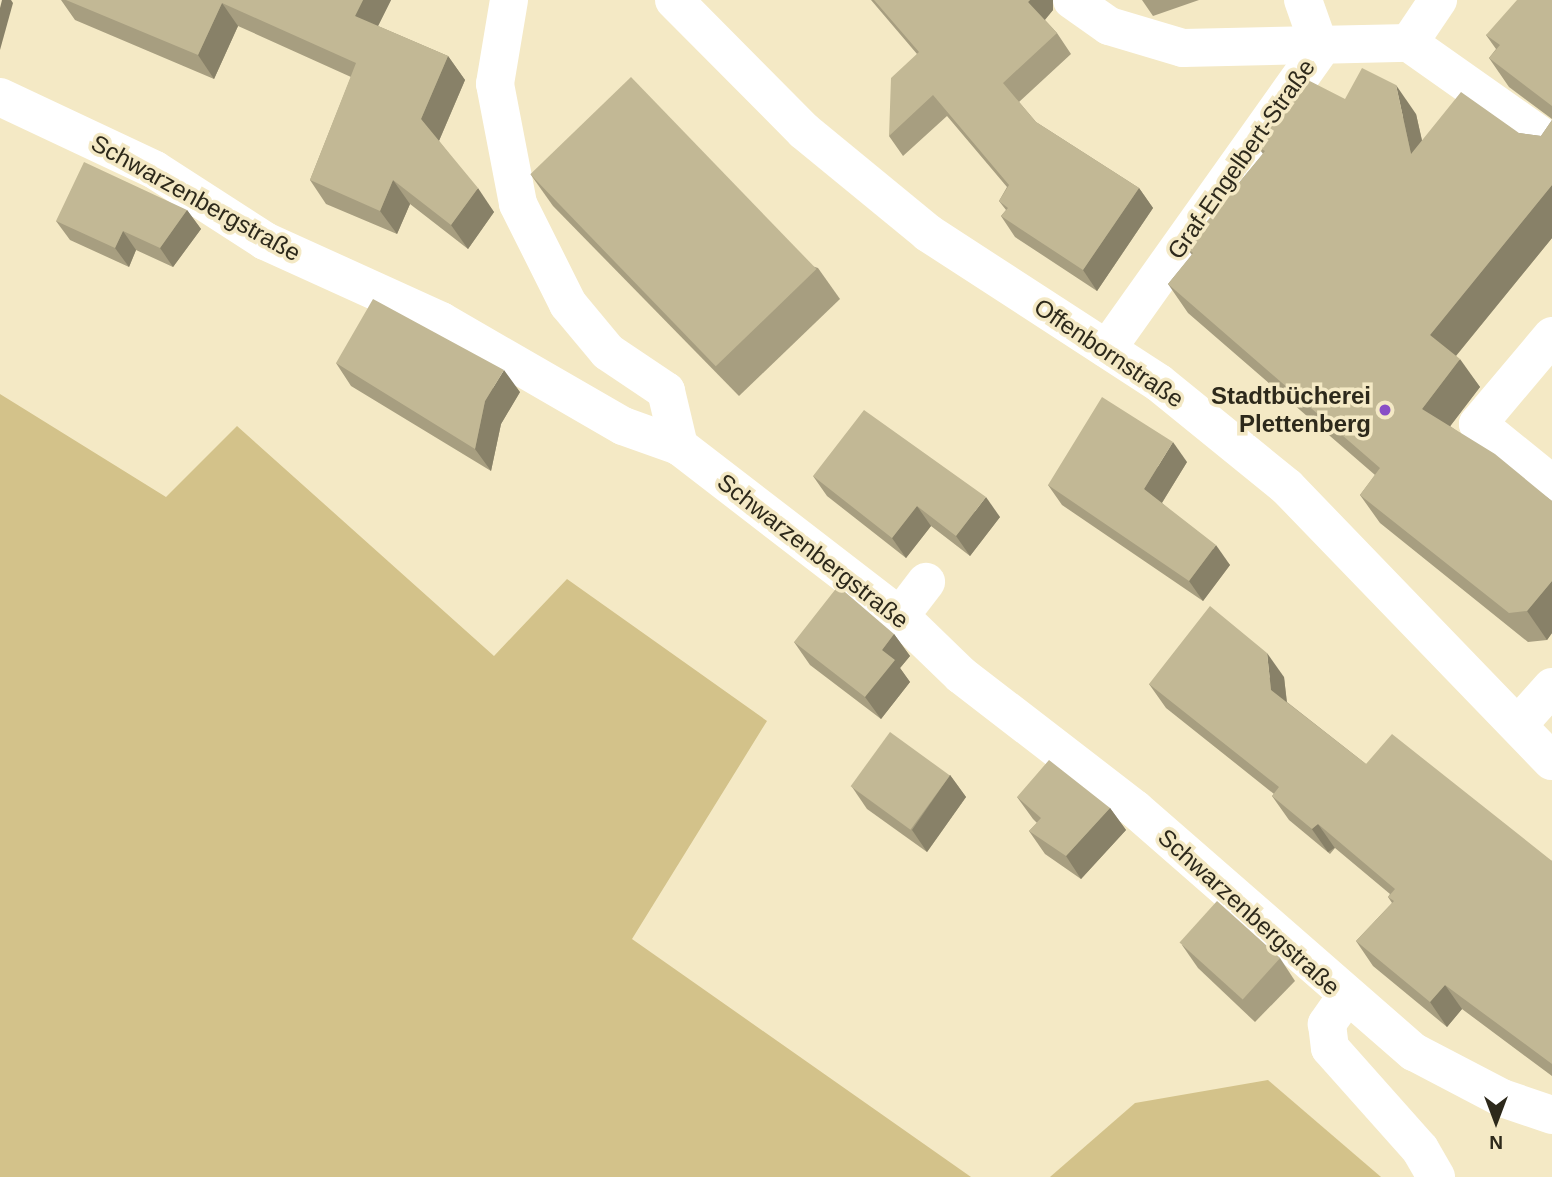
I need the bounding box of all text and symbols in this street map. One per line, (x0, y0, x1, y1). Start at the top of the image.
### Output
street label: Graf-Engelbert-Straße (1161, 53, 1321, 265)
street label: Schwarzenbergstraße (86, 128, 306, 268)
street label: Offenbornstraße (1029, 292, 1189, 414)
place label: Stadtbücherei Plettenberg (1211, 382, 1371, 438)
marker: Stadtbücherei Plettenberg (1377, 402, 1393, 418)
street label: Schwarzenbergstraße (712, 467, 914, 635)
street label: Schwarzenbergstraße (1152, 823, 1346, 1001)
north arrow (1461, 1086, 1531, 1156)
text: N (1489, 1132, 1503, 1153)

